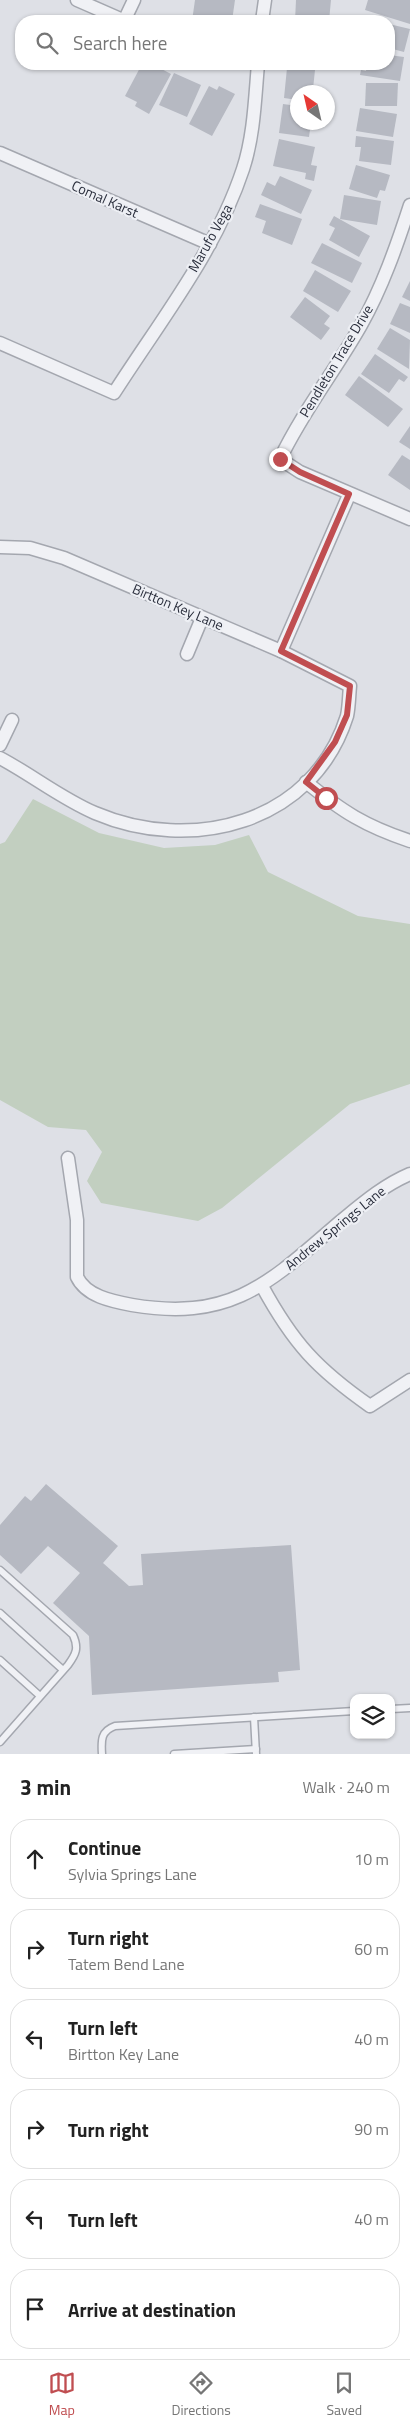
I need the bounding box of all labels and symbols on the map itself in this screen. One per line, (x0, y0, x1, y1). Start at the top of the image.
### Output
north arrow (290, 85, 335, 130)
street label: Comal Karst (68, 174, 142, 223)
street label: Marufo Vega (182, 200, 237, 276)
street label: Pendleton Trace Drive (294, 300, 378, 421)
route end (269, 448, 292, 471)
street label: Birtton Key Lane (129, 578, 227, 635)
route start (315, 787, 338, 810)
street label: Andrew Springs Lane (280, 1180, 390, 1275)

